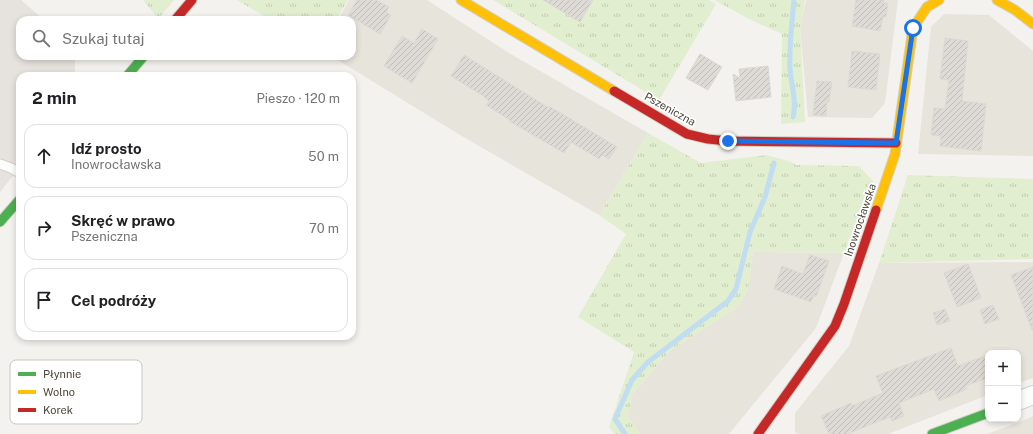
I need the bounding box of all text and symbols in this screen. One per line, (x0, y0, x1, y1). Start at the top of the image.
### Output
search box (16, 16, 356, 60)
route start (904, 19, 922, 37)
icon: search (30, 27, 52, 49)
text: Szukaj tutaj (62, 30, 145, 47)
text: 2 min (32, 88, 77, 108)
street label: Pszeniczna (642, 90, 698, 128)
text: Pieszo · 120 m (257, 91, 340, 106)
route end (719, 132, 737, 150)
text: Idź prosto (71, 140, 142, 157)
icon: ahead (33, 145, 55, 167)
text: 50 m (308, 149, 339, 164)
text: Inowrocławska (71, 157, 161, 172)
street label: Inowrocławska (842, 182, 878, 258)
text: Skręć w prawo (71, 212, 175, 229)
icon: right (33, 217, 55, 239)
text: 70 m (309, 221, 339, 236)
text: Pszeniczna (71, 229, 138, 244)
icon: arrive (33, 289, 55, 311)
text: Cel podróży (71, 292, 156, 309)
map controls (985, 350, 1021, 422)
button: + (985, 350, 1021, 386)
legend (10, 360, 142, 424)
text: Płynnie (43, 368, 81, 380)
text: Wolno (43, 386, 75, 398)
button: − (985, 386, 1021, 422)
text: Korek (43, 404, 73, 416)

